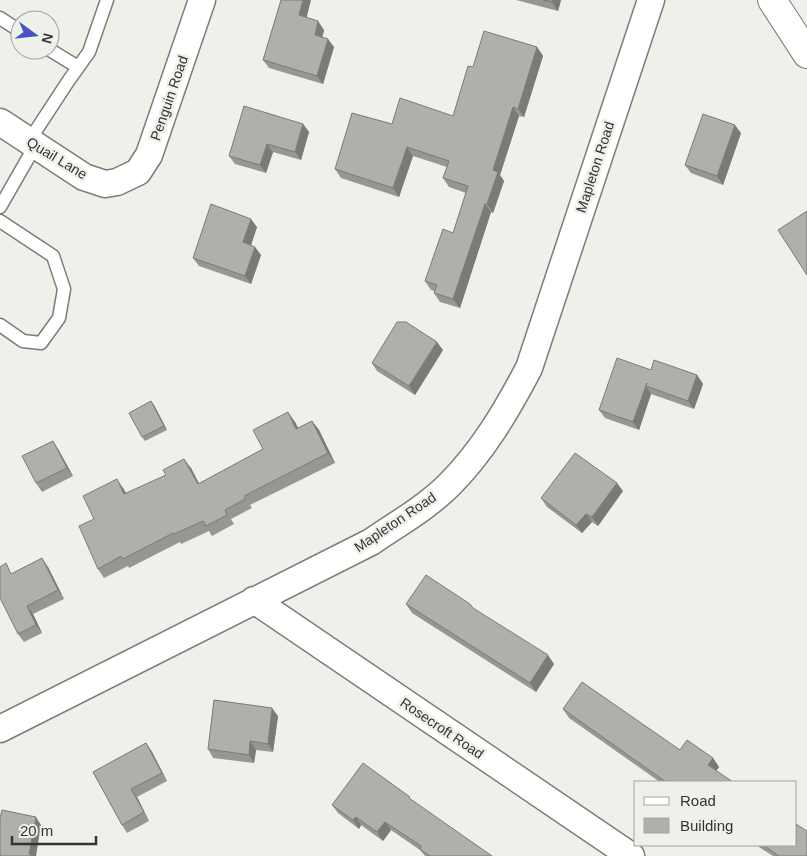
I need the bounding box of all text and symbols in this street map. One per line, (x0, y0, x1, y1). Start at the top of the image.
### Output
north arrow (10, 10, 60, 60)
text: N (39, 31, 57, 45)
street label: Penguin Road (147, 53, 191, 143)
street label: Mapleton Road (573, 119, 617, 215)
street label: Quail Lane (24, 134, 90, 182)
street label: Mapleton Road (351, 489, 439, 555)
street label: Rosecroft Road (397, 694, 487, 762)
legend (634, 781, 797, 846)
text: Road (680, 792, 716, 809)
scale bar (12, 814, 96, 846)
text: Building (680, 817, 733, 834)
text: 20 m (20, 822, 53, 839)

